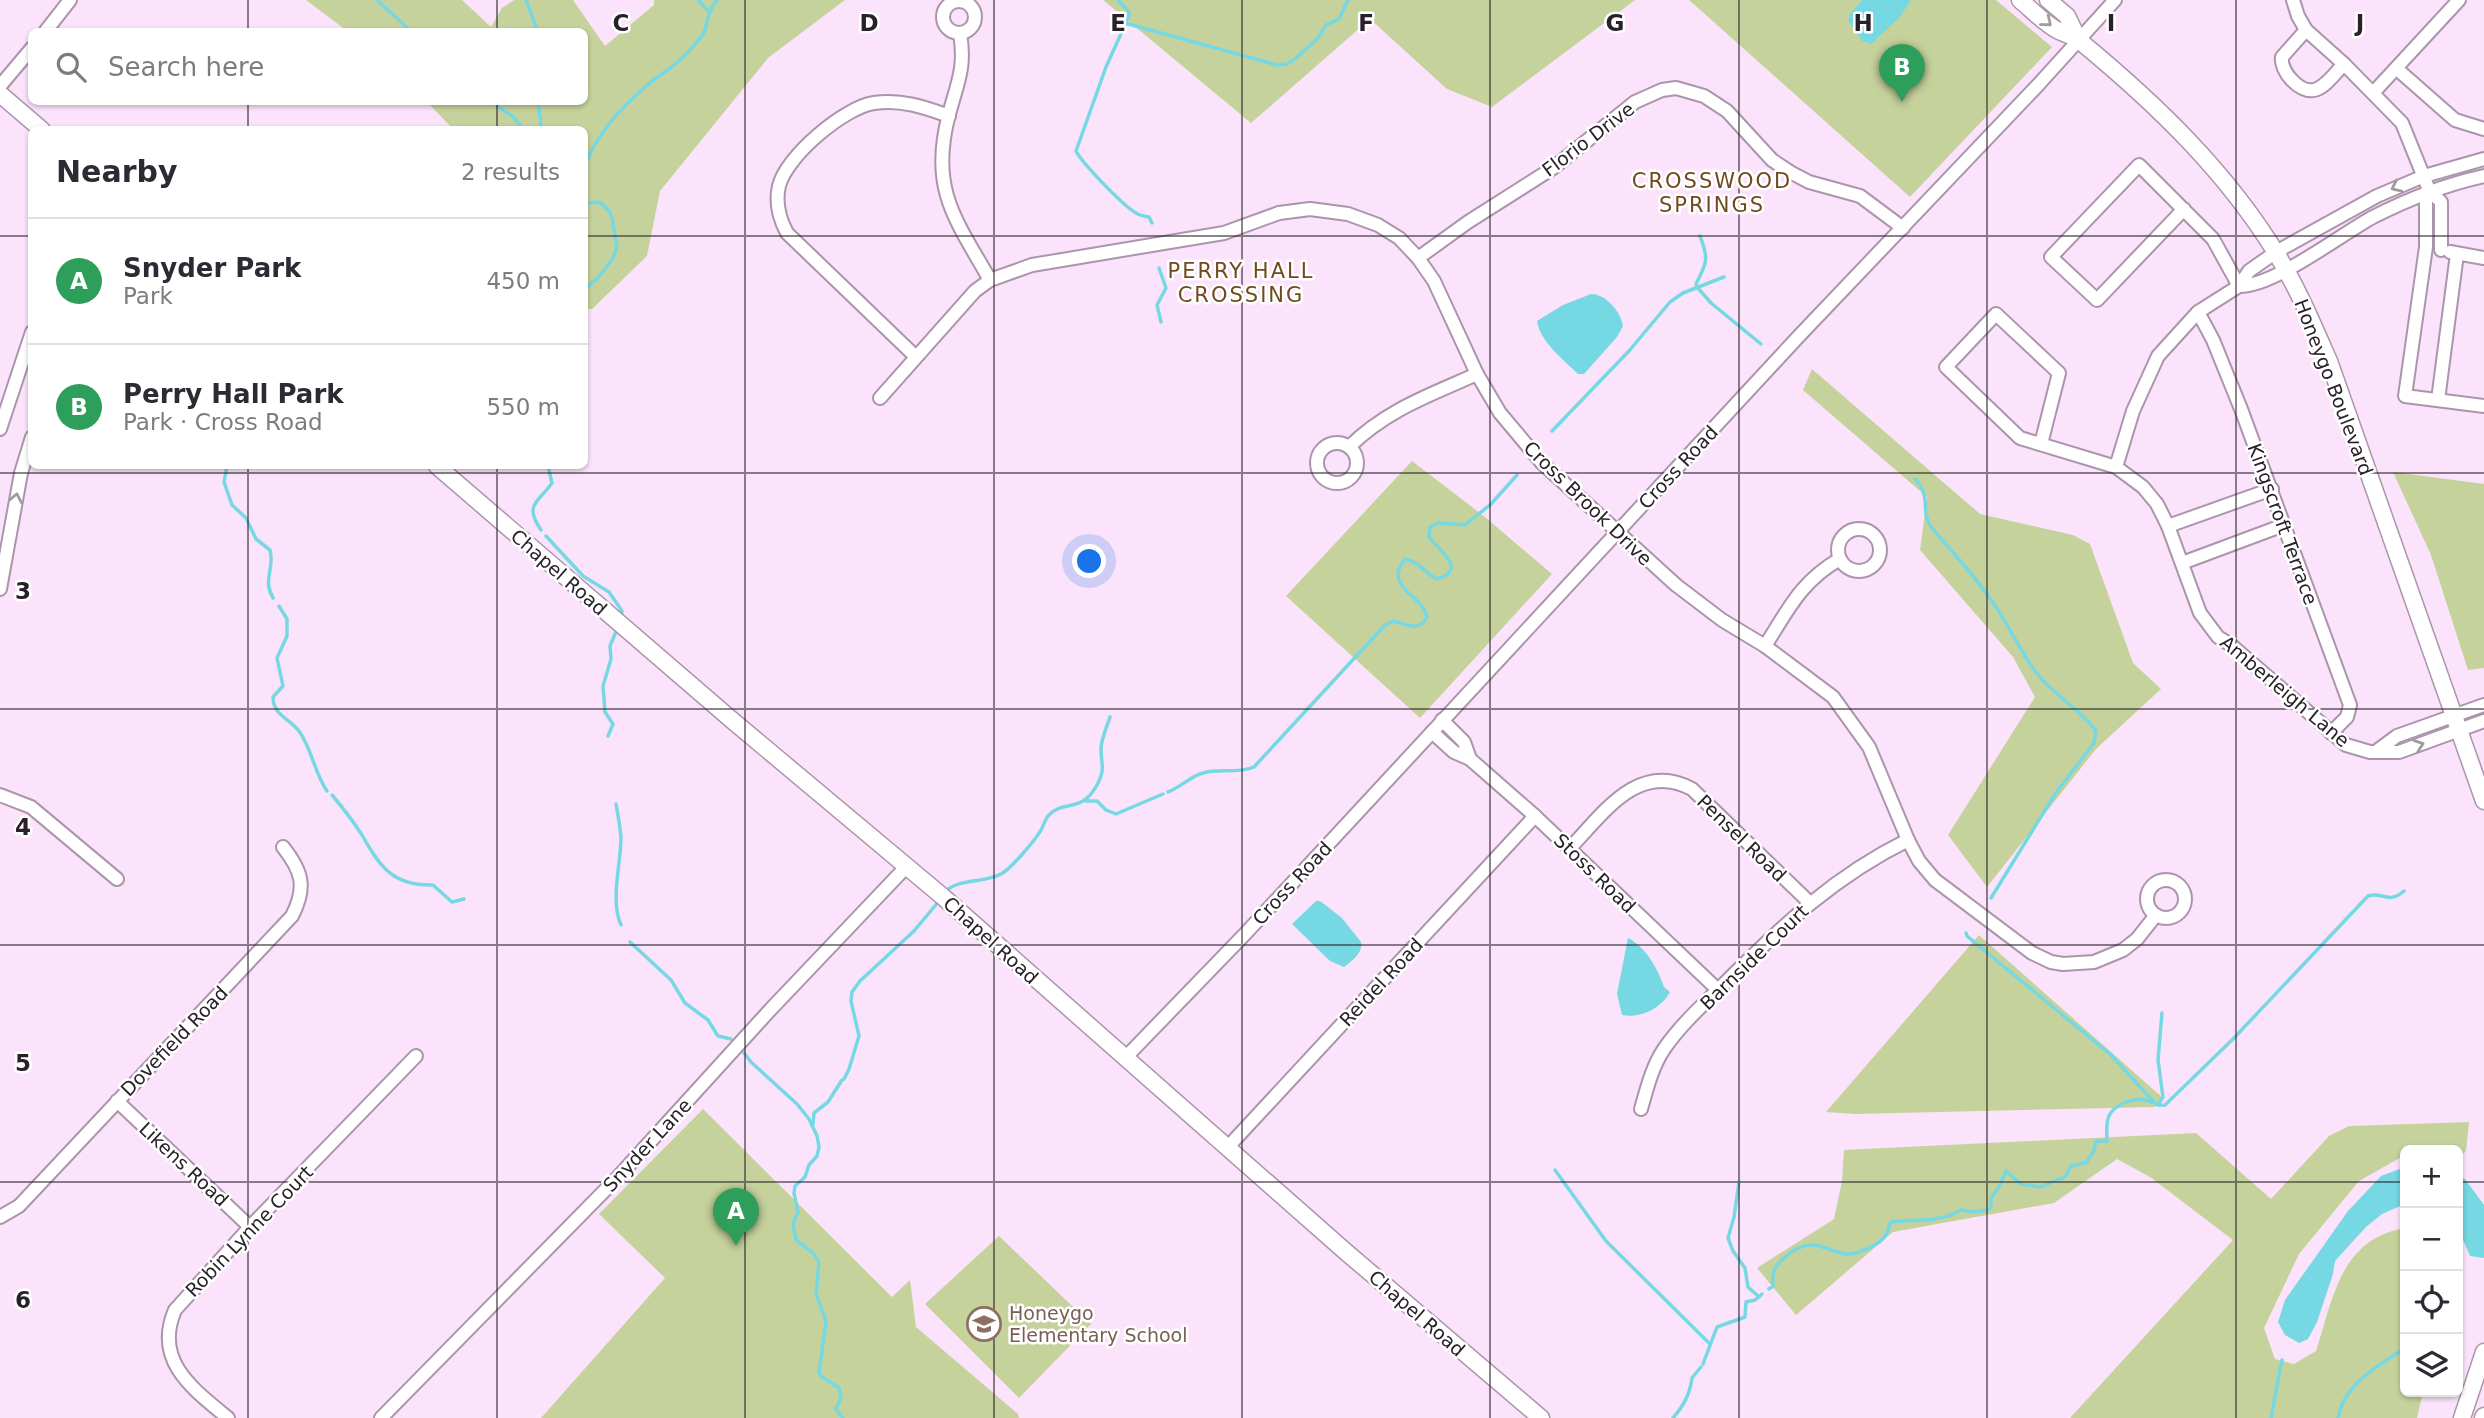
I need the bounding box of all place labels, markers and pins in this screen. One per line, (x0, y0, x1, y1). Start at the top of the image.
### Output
pin: B (1879, 44, 1925, 102)
pin: A (713, 1188, 759, 1246)
place label: Honeygo Elementary School (1009, 1302, 1187, 1346)
school or university icon: Honeygo Elementary School (965, 1305, 1003, 1343)

